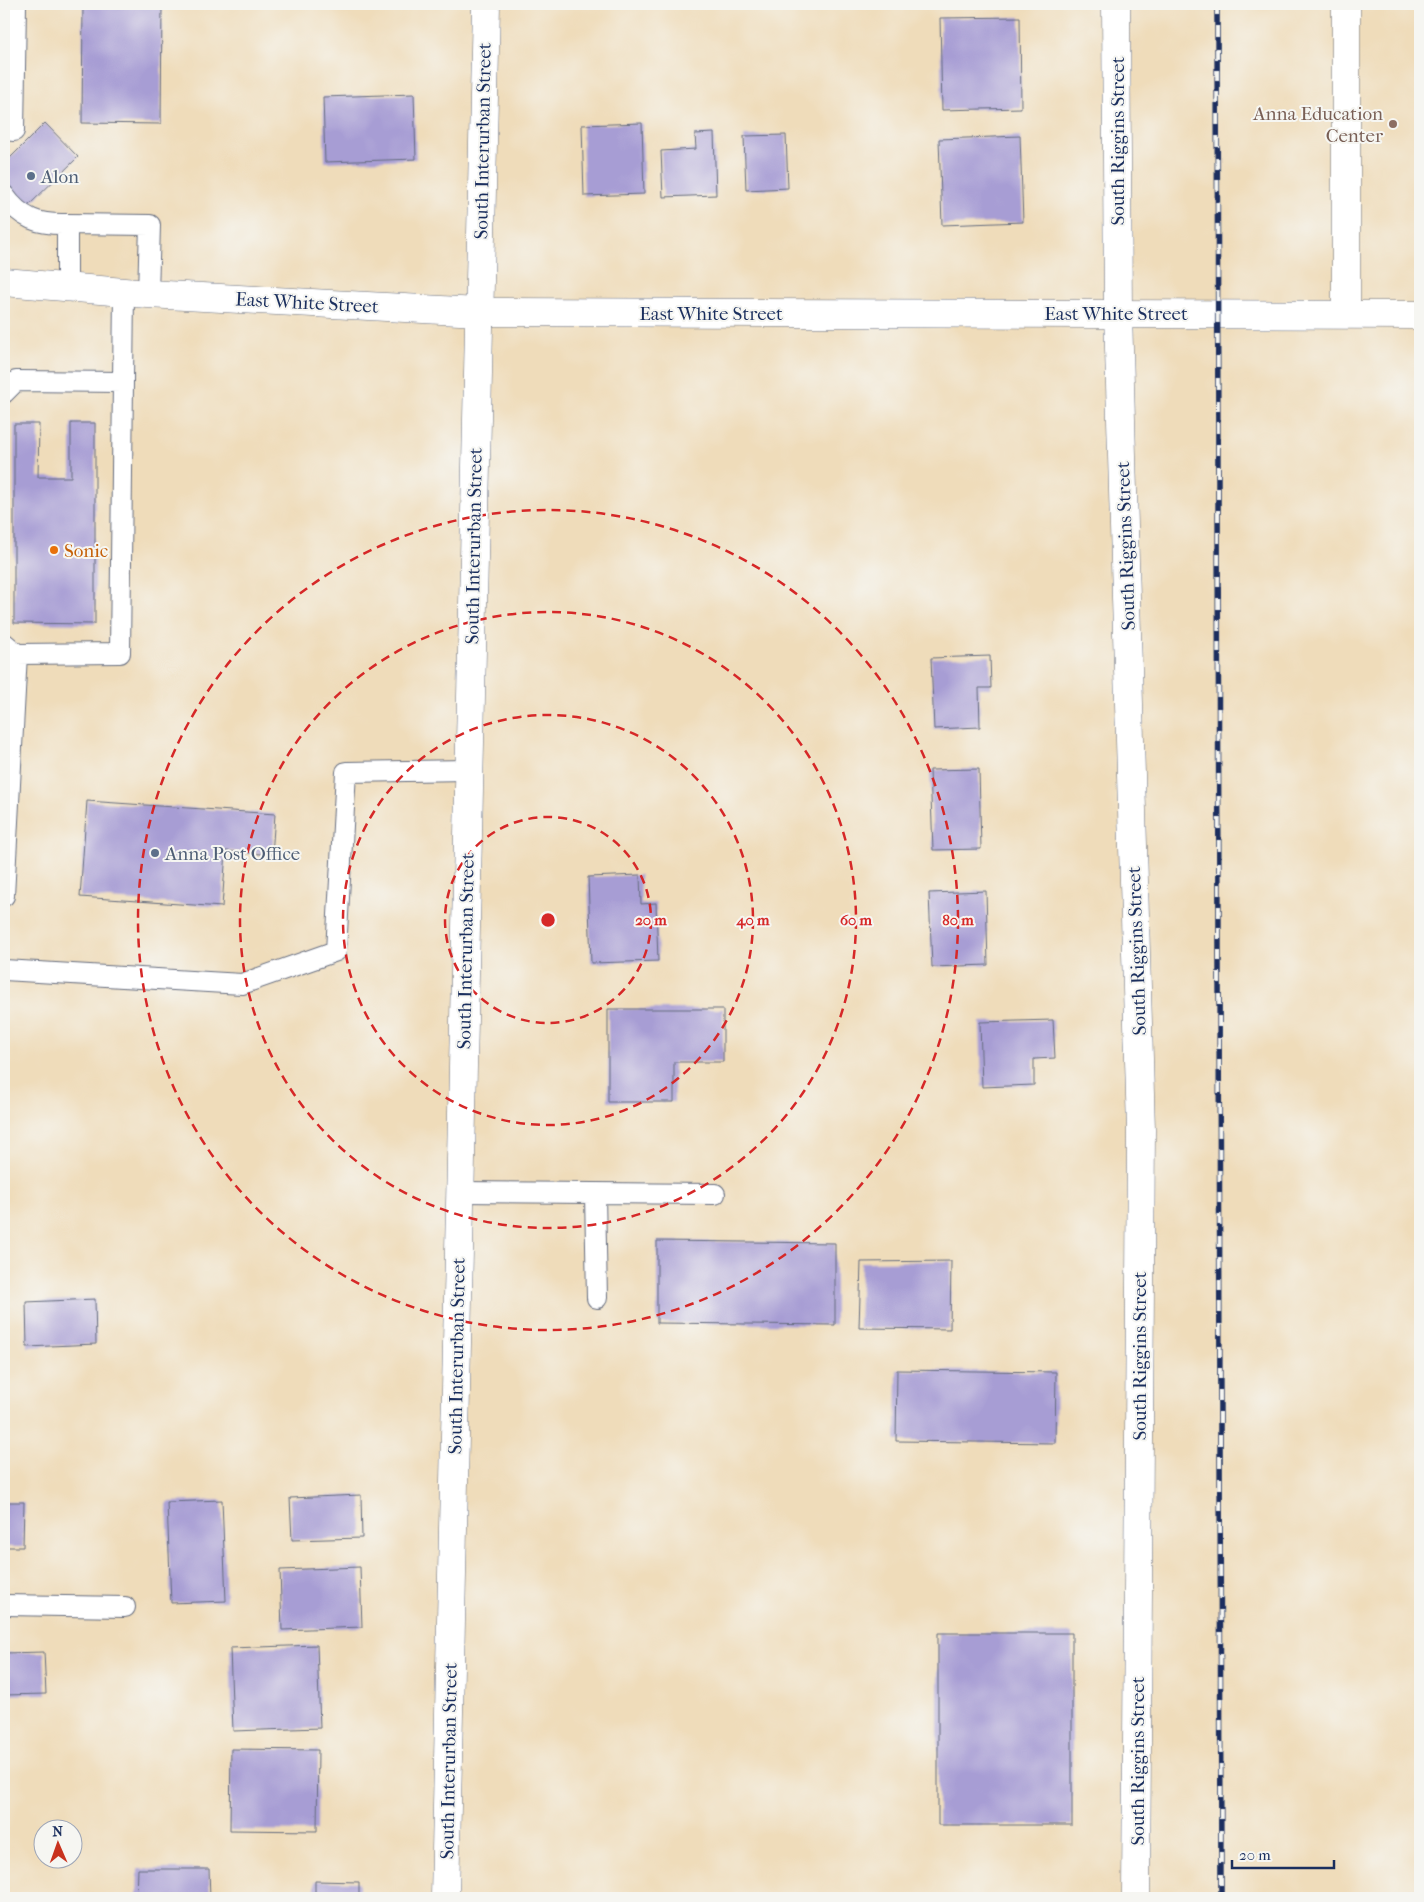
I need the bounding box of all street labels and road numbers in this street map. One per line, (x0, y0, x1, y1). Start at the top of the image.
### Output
street label: South Interurban Street (470, 42, 496, 240)
street label: South Riggins Street (1107, 56, 1129, 226)
street label: East White Street (235, 288, 379, 318)
street label: East White Street (639, 303, 783, 325)
street label: East White Street (1044, 303, 1188, 325)
street label: South Interurban Street (461, 447, 487, 645)
street label: South Riggins Street (1112, 461, 1140, 631)
street label: South Interurban Street (453, 852, 479, 1050)
street label: South Riggins Street (1123, 866, 1151, 1036)
street label: South Interurban Street (444, 1257, 470, 1455)
street label: South Riggins Street (1129, 1271, 1151, 1441)
street label: South Interurban Street (436, 1662, 462, 1860)
street label: South Riggins Street (1127, 1676, 1149, 1846)

